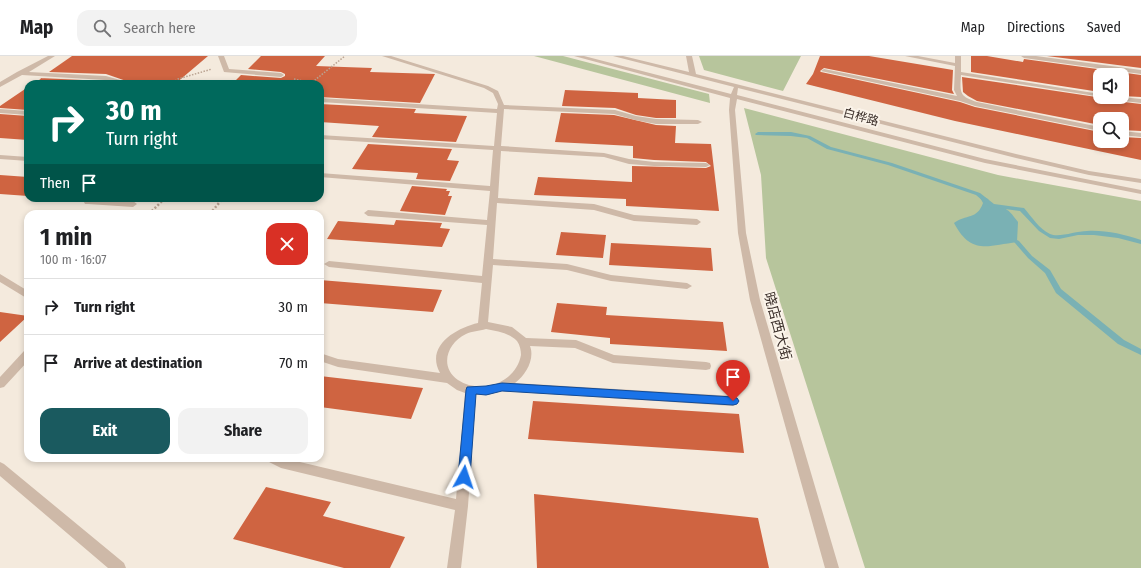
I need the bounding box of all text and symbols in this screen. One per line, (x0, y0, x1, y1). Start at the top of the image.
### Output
search box (77, 10, 357, 46)
text: Map (20, 16, 53, 39)
icon: search (91, 17, 113, 39)
text: Search here (123, 19, 196, 37)
text: Map (961, 19, 985, 36)
text: Directions (1007, 19, 1065, 36)
text: Saved (1087, 19, 1121, 36)
map controls (1093, 68, 1129, 148)
button: sound (1093, 68, 1129, 104)
text: 30 m (106, 94, 162, 127)
icon: right (40, 96, 92, 148)
street label: 白桦路 (842, 106, 880, 128)
button: search (1093, 112, 1129, 148)
text: Turn right (106, 128, 178, 150)
icon: arrive (78, 172, 100, 194)
text: Then (40, 174, 70, 192)
text: 1 min (40, 223, 92, 251)
button: close (266, 223, 308, 265)
text: 100 m · 16:07 (40, 252, 107, 267)
street label: 晓店西大街 (760, 290, 795, 362)
icon: right (40, 296, 62, 318)
text: Turn right (74, 298, 135, 316)
text: 30 m (278, 298, 308, 316)
icon: arrive (40, 352, 62, 374)
text: Arrive at destination (74, 354, 202, 372)
text: 70 m (279, 354, 308, 372)
pin (716, 360, 750, 401)
icon: arrive (722, 366, 744, 388)
button: Exit (40, 408, 170, 454)
button: Share (178, 408, 308, 454)
position arrow (443, 456, 485, 498)

